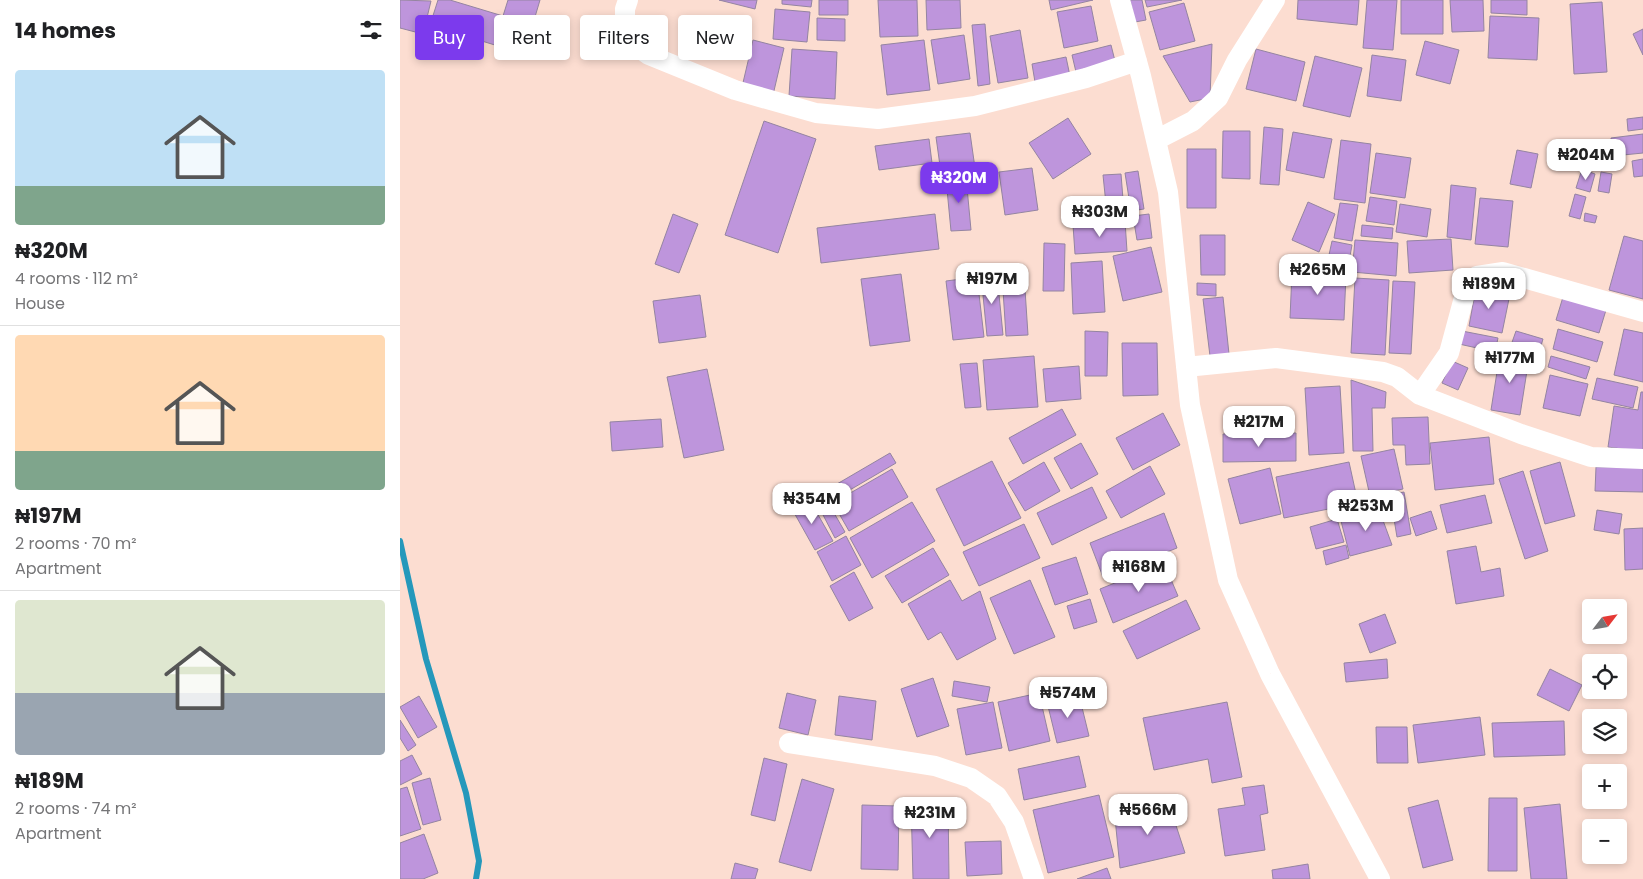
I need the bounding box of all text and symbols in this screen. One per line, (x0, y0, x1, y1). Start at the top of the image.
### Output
chip: Buy (415, 15, 484, 60)
chip: Rent (494, 15, 570, 60)
chip: Filters (580, 15, 668, 60)
chip: New (678, 15, 752, 60)
text: 14 homes (15, 16, 116, 45)
icon: filters (357, 16, 385, 44)
icon: home (155, 102, 245, 192)
pin: ₦204M (1551, 138, 1621, 181)
text: ₦204M (1558, 143, 1614, 166)
pin: ₦320M (924, 162, 994, 204)
text: ₦320M (931, 166, 987, 189)
pin: ₦303M (1065, 196, 1135, 238)
text: ₦303M (1072, 200, 1128, 223)
text: ₦320M (15, 236, 88, 265)
pin: ₦265M (1283, 254, 1353, 296)
text: ₦265M (1290, 258, 1346, 281)
pin: ₦197M (957, 262, 1027, 305)
text: 4 rooms · 112 m² (15, 267, 138, 290)
text: ₦197M (967, 267, 1017, 290)
pin: ₦189M (1454, 268, 1524, 310)
text: ₦189M (1463, 272, 1515, 295)
text: House (15, 292, 65, 315)
pin: ₦177M (1475, 342, 1545, 384)
text: ₦177M (1485, 346, 1535, 369)
icon: home (155, 368, 245, 458)
pin: ₦217M (1224, 406, 1294, 448)
text: ₦217M (1234, 410, 1284, 433)
pin: ₦354M (777, 482, 847, 525)
text: ₦354M (783, 487, 841, 510)
pin: ₦253M (1331, 490, 1401, 532)
text: ₦253M (1338, 494, 1394, 517)
text: ₦197M (15, 501, 82, 530)
text: 2 rooms · 70 m² (15, 532, 137, 555)
pin: ₦168M (1104, 550, 1174, 593)
text: ₦168M (1113, 555, 1165, 578)
text: Apartment (15, 557, 102, 580)
north arrow (1582, 599, 1628, 644)
map controls (1582, 599, 1627, 864)
icon: home (155, 633, 245, 723)
button: locate (1582, 654, 1627, 699)
pin: ₦574M (1033, 676, 1103, 719)
text: ₦574M (1040, 681, 1096, 704)
button: layers (1582, 709, 1627, 754)
button: + (1582, 764, 1627, 809)
text: ₦189M (15, 766, 84, 795)
pin: ₦566M (1113, 794, 1183, 836)
pin: ₦231M (895, 796, 965, 839)
text: 2 rooms · 74 m² (15, 797, 137, 820)
text: ₦566M (1119, 798, 1177, 821)
text: ₦231M (904, 801, 956, 824)
button: − (1582, 819, 1627, 864)
text: Apartment (15, 822, 102, 845)

